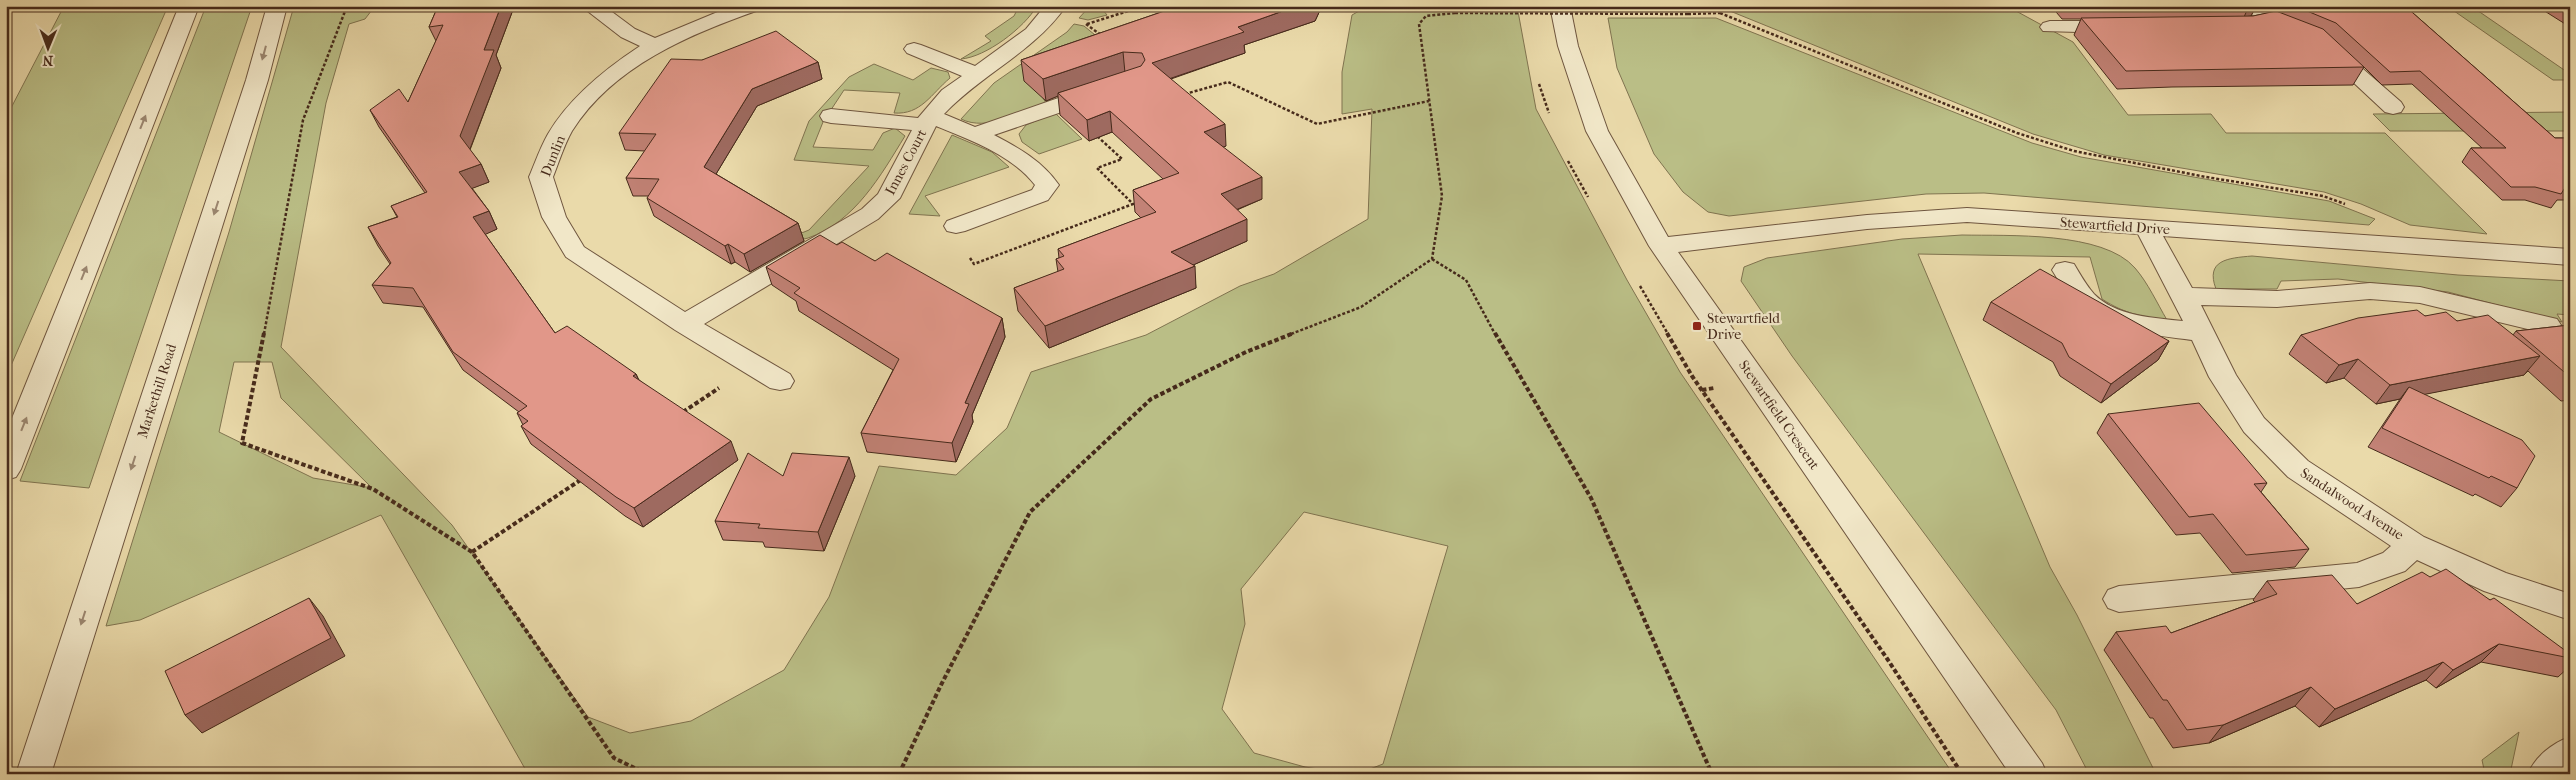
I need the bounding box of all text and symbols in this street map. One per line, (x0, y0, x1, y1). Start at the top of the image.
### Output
north arrow (22, 22, 72, 72)
one-way arrow (260, 46, 268, 61)
text: N (42, 52, 53, 69)
one-way arrow (140, 115, 148, 129)
street label: Innes Court (882, 126, 930, 198)
street label: Dunlin (537, 133, 569, 179)
one-way arrow (211, 201, 219, 216)
street label: Stewartfield Drive (2060, 214, 2171, 238)
one-way arrow (80, 265, 88, 280)
place label: Stewartfield Drive (1707, 310, 1780, 343)
marker: Stewartfield Drive (1691, 320, 1703, 332)
street label: Markethill Road (134, 341, 180, 440)
street label: Stewartfield Crescent (1735, 357, 1823, 473)
one-way arrow (20, 416, 28, 431)
one-way arrow (129, 456, 137, 471)
street label: Sandalwood Avenue (2297, 464, 2407, 544)
one-way arrow (79, 610, 87, 625)

